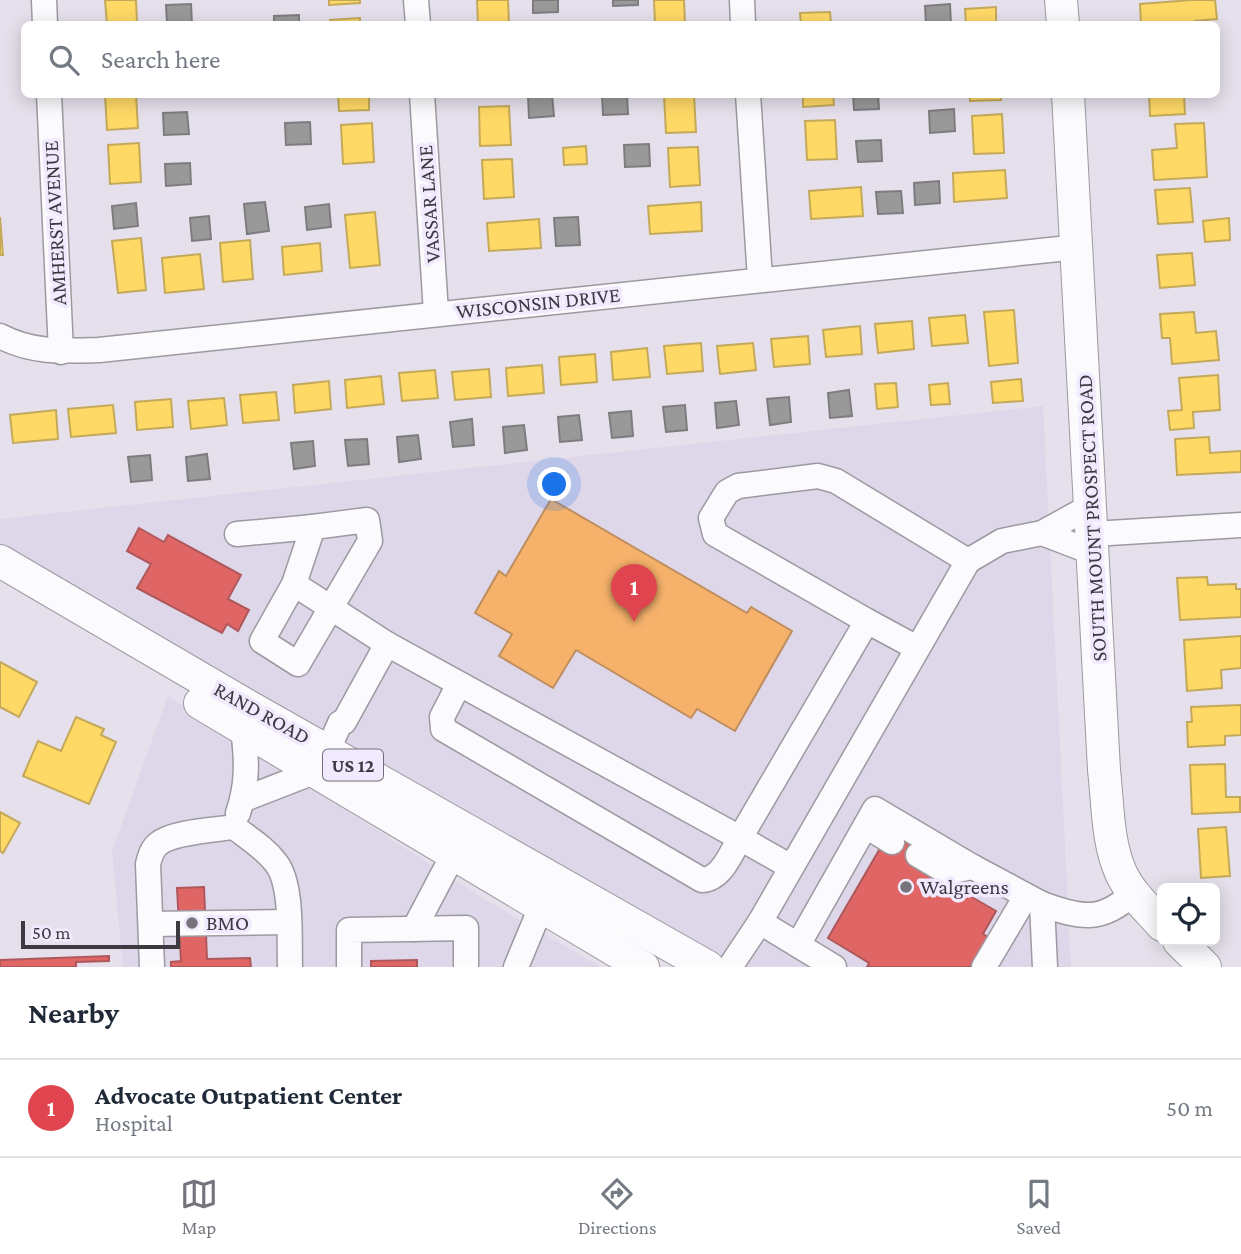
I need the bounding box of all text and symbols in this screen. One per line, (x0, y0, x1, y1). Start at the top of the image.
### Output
search box (21, 21, 1220, 98)
icon: search (45, 41, 83, 79)
text: Search here (101, 45, 220, 74)
street label: AMHERST AVENUE (39, 140, 71, 306)
street label: VASSAR LANE (413, 144, 445, 264)
street label: WISCONSIN DRIVE (455, 282, 621, 324)
street label: SOUTH MOUNT PROSPECT ROAD (1072, 374, 1112, 662)
your location (537, 467, 571, 501)
pin: 1 (611, 564, 657, 622)
street label: RAND ROAD (210, 677, 314, 749)
road number: US 12 (323, 750, 383, 780)
place label: Walgreens (920, 875, 1009, 899)
marker: Walgreens (898, 879, 914, 895)
map controls (1157, 883, 1220, 946)
button: locate (1157, 883, 1220, 946)
place label: BMO (206, 911, 249, 935)
marker: BMO (184, 915, 200, 931)
scale bar (21, 918, 180, 950)
text: 50 m (32, 922, 71, 943)
text: Nearby (28, 996, 119, 1029)
text: Advocate Outpatient Center (95, 1081, 403, 1110)
text: 1 (47, 1095, 55, 1121)
text: 50 m (1166, 1095, 1213, 1121)
text: Hospital (95, 1110, 173, 1136)
tab: Map (180, 1175, 218, 1238)
tab: Directions (578, 1175, 657, 1238)
tab: Saved (1016, 1175, 1061, 1238)

